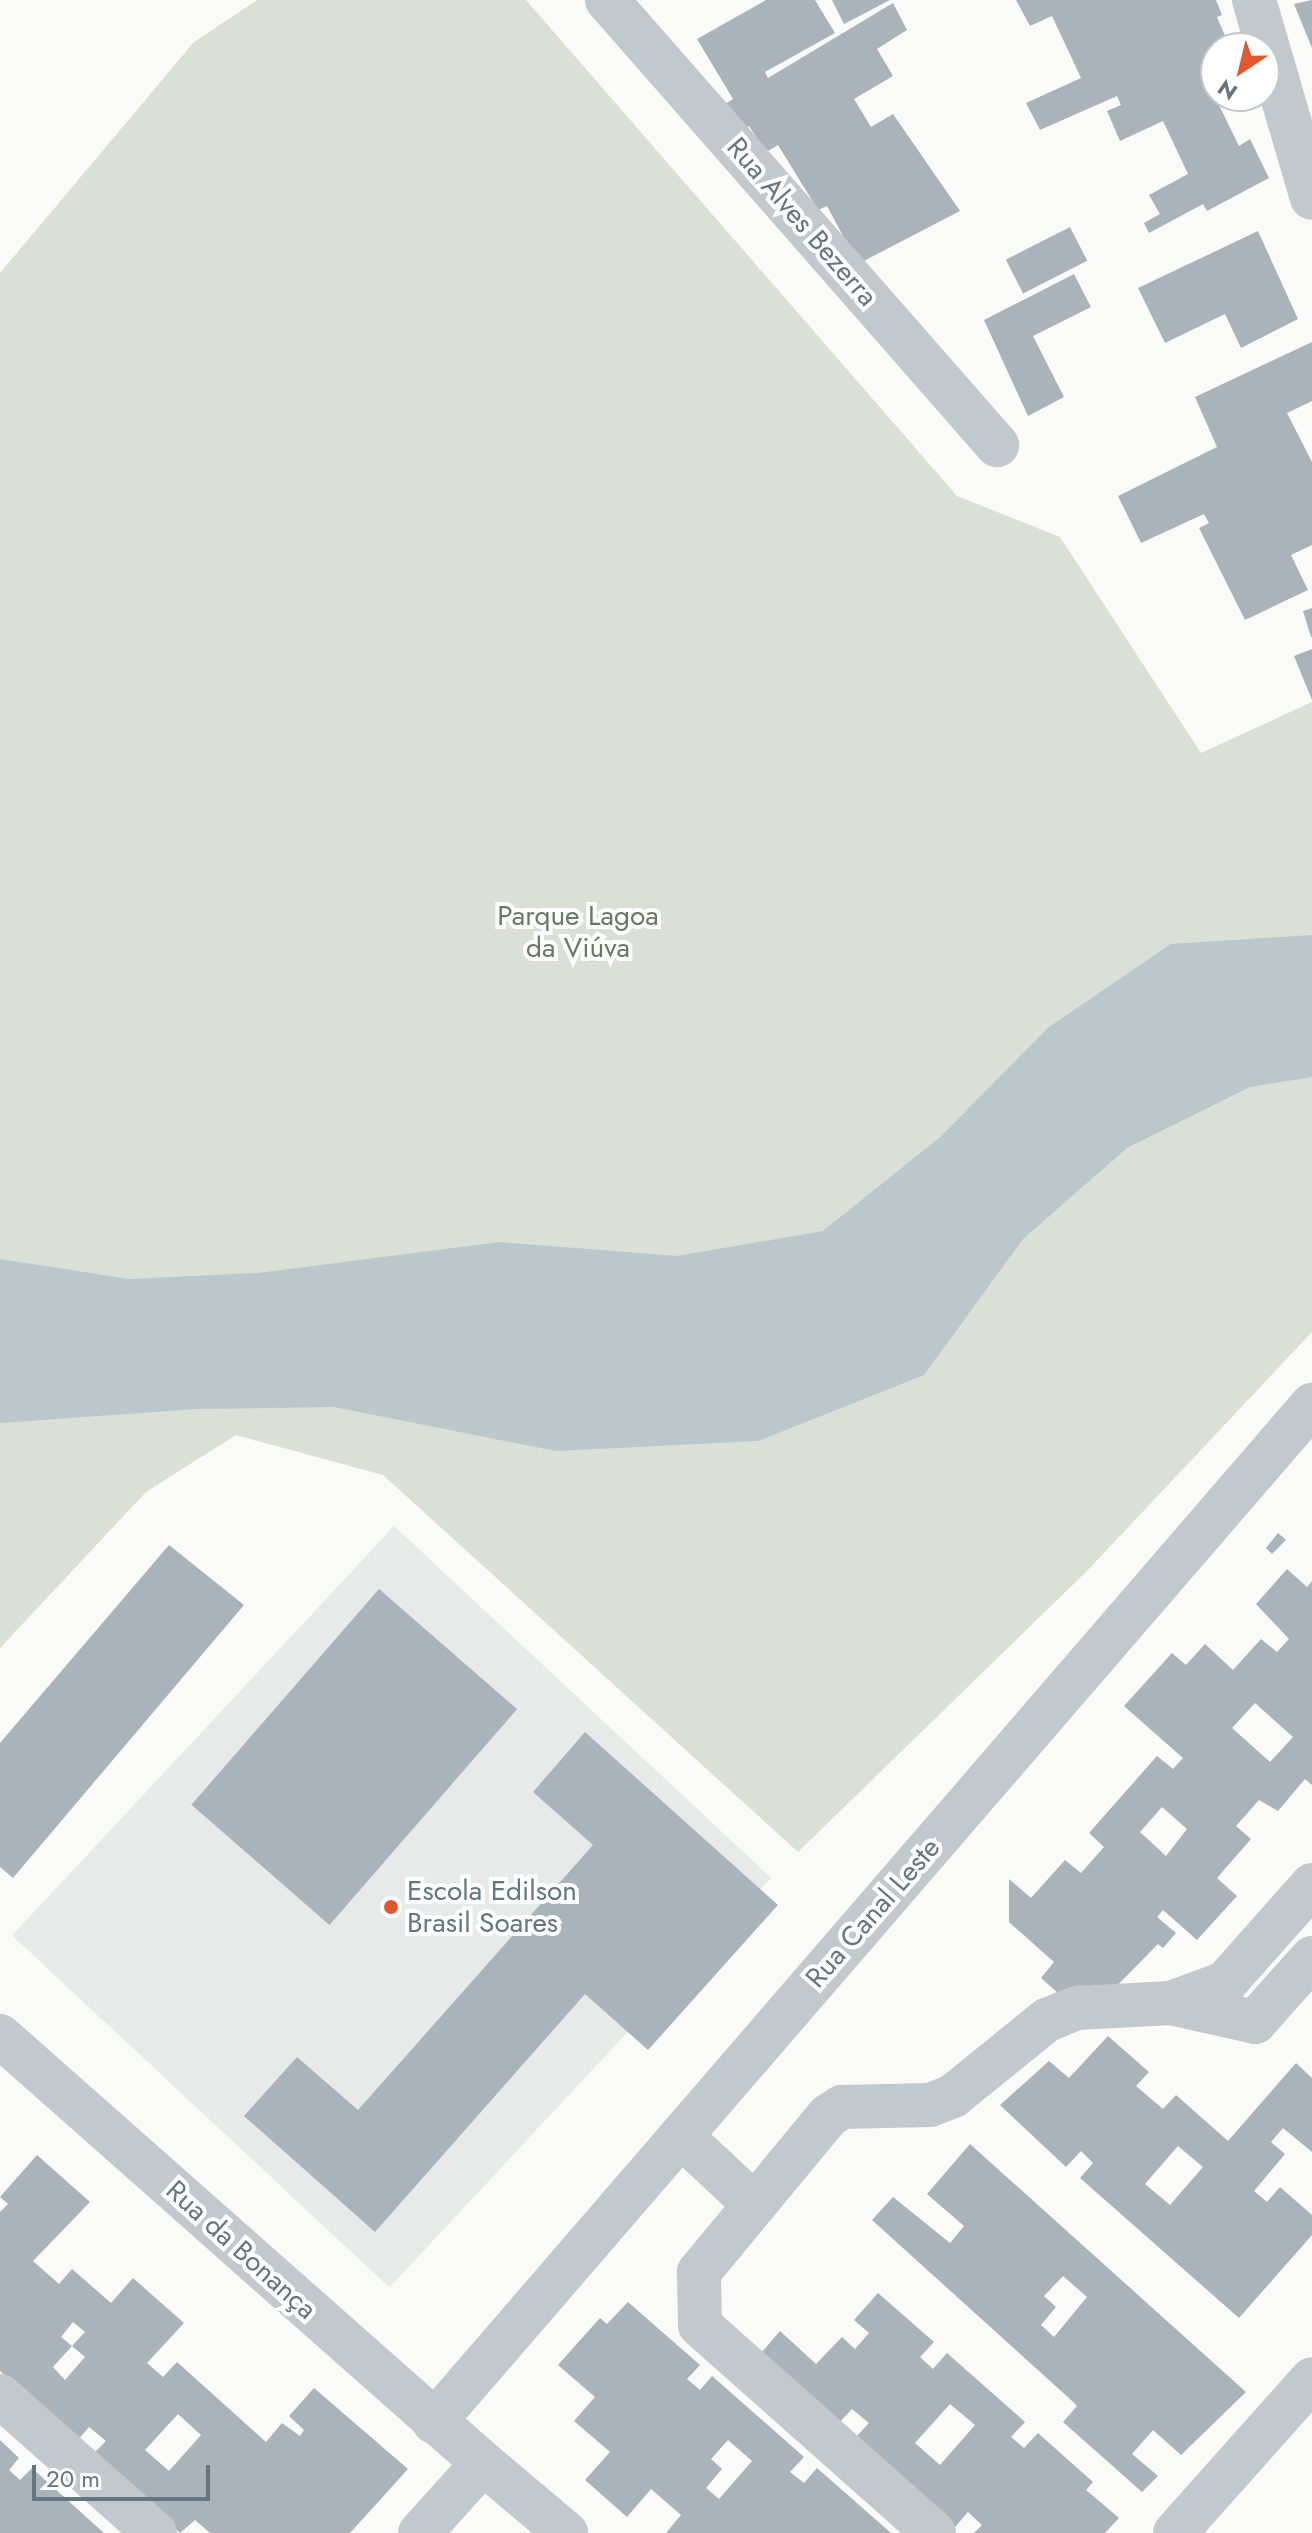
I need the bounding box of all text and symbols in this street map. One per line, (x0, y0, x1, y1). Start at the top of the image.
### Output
north arrow (1200, 32, 1280, 112)
text: N (1211, 72, 1244, 108)
street label: Rua Alves Bezerra (720, 131, 884, 313)
park label: Parque Lagoa da Viúva (497, 899, 659, 965)
street label: Rua Canal Leste (799, 1831, 947, 1995)
place label: Escola Edilson Brasil Soares (407, 1874, 577, 1940)
marker: Escola Edilson Brasil Soares (382, 1898, 400, 1916)
street label: Rua da Bonança (159, 2174, 323, 2326)
scale bar (36, 2449, 214, 2499)
text: 20 m (46, 2461, 100, 2496)

